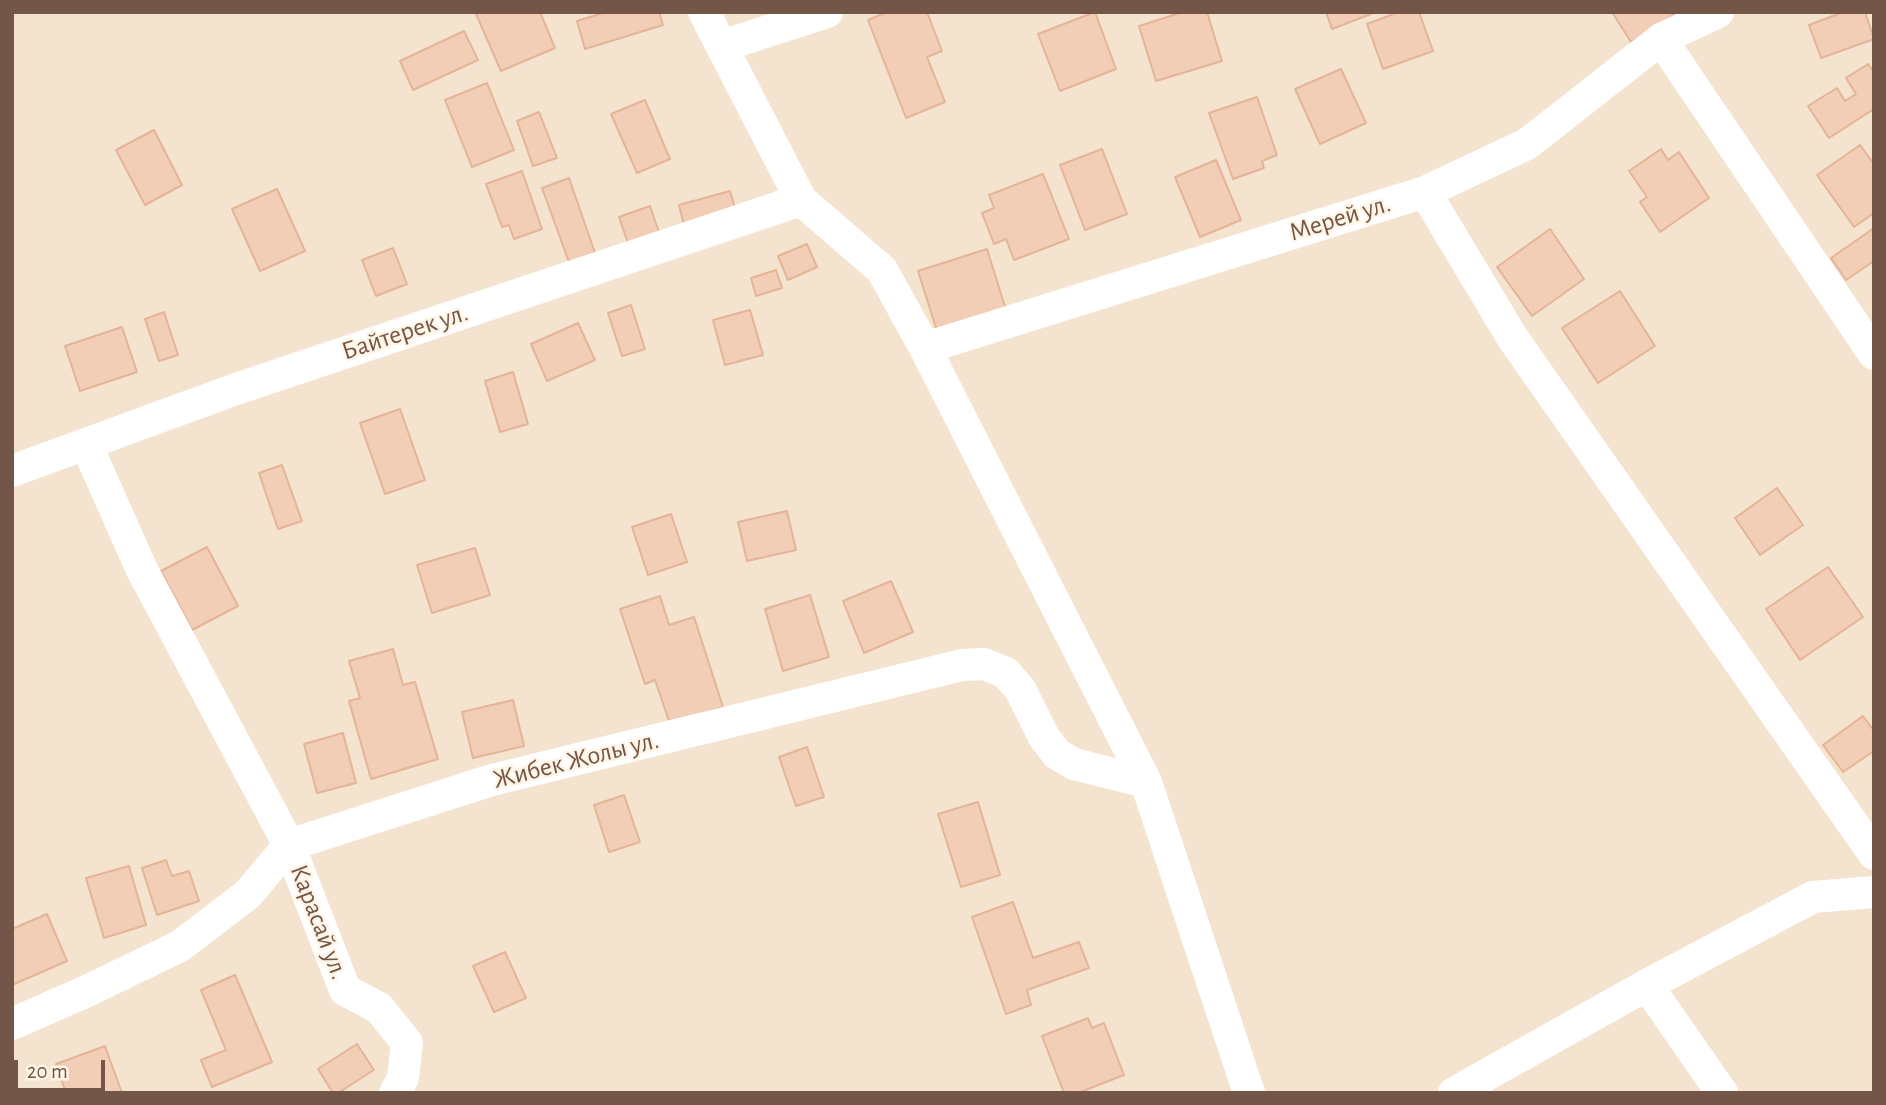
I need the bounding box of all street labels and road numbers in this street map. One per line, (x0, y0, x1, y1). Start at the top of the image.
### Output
street label: Мерей ул. (1285, 188, 1395, 248)
street label: Байтерек ул. (338, 297, 472, 367)
street label: Жибек Жолы ул. (490, 724, 662, 796)
street label: Карасай ул. (283, 860, 355, 984)

